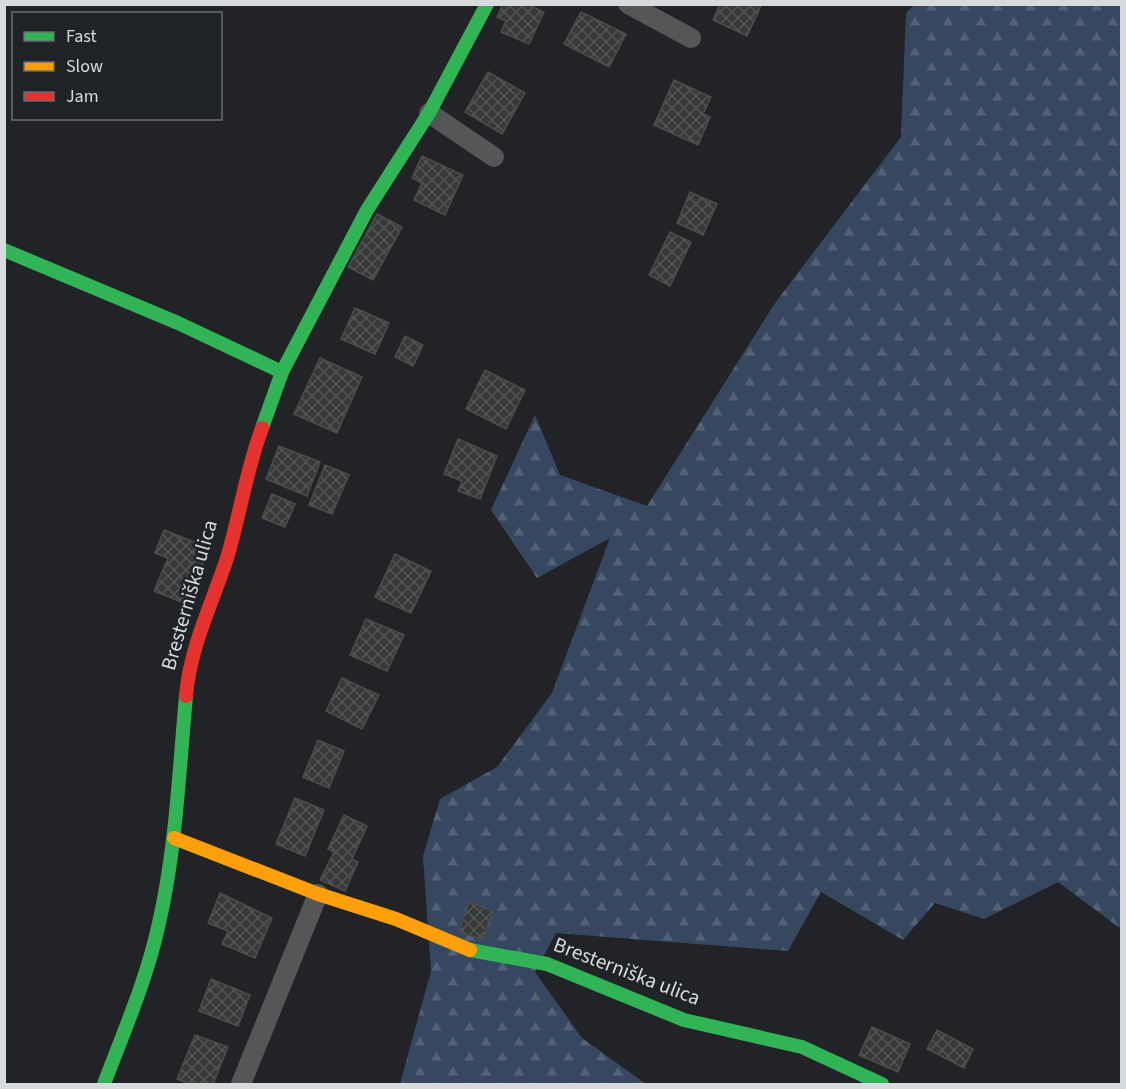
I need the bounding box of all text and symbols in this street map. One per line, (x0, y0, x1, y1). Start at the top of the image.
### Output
legend (12, 12, 222, 120)
text: Fast (66, 24, 97, 49)
text: Slow (66, 54, 103, 79)
text: Jam (66, 84, 99, 109)
street label: Bresterniška ulica (153, 516, 225, 674)
street label: Bresterniška ulica (549, 929, 705, 1013)

